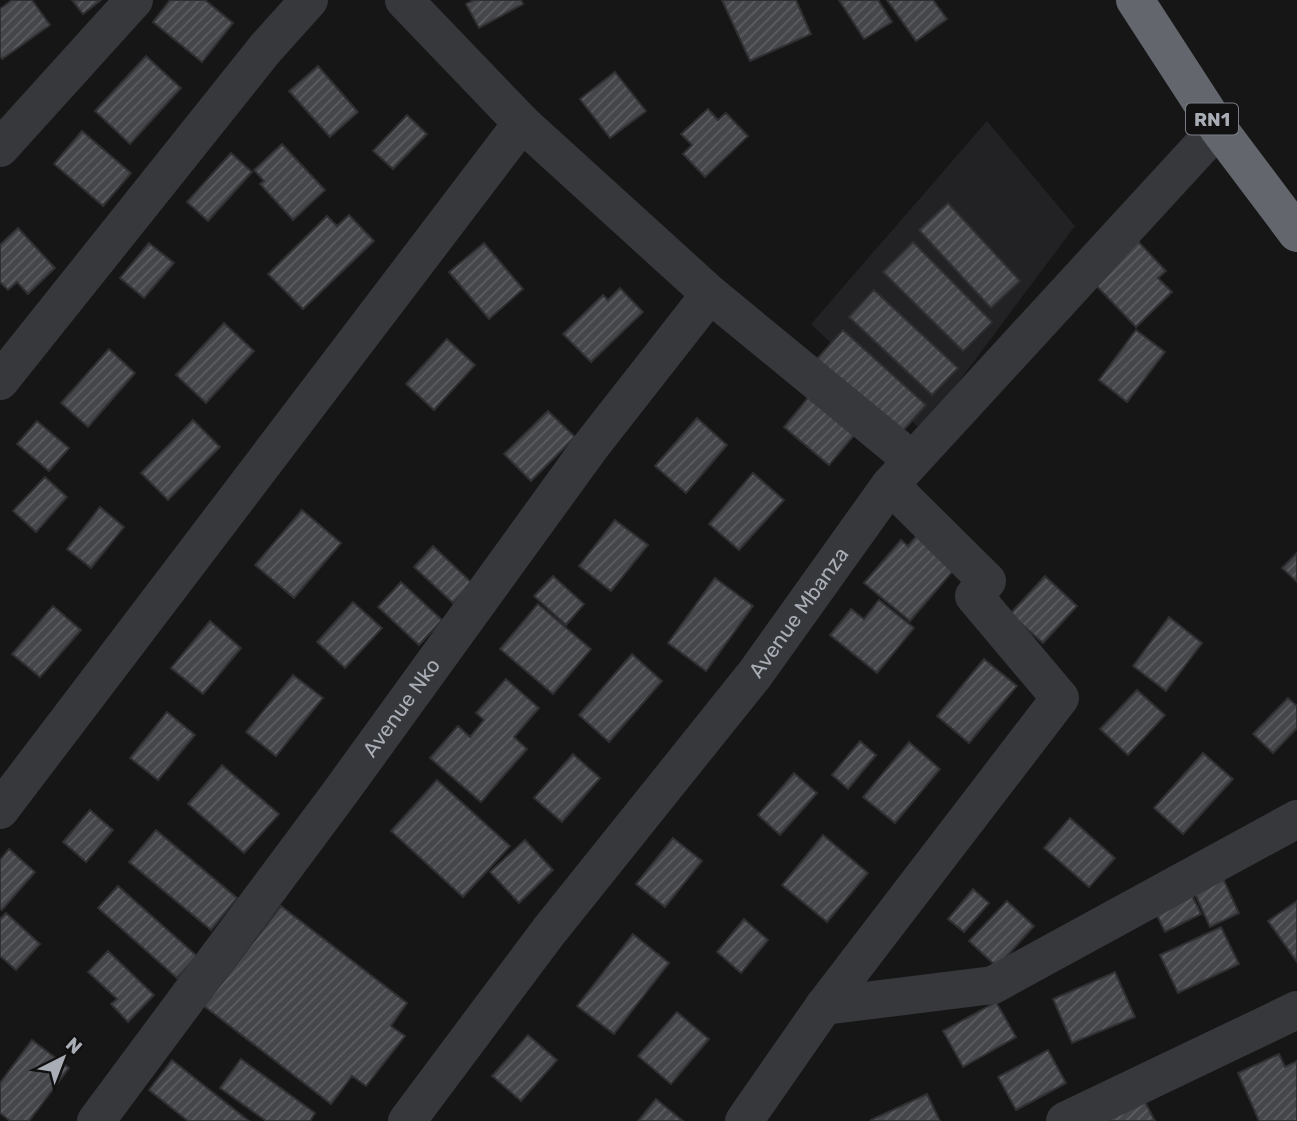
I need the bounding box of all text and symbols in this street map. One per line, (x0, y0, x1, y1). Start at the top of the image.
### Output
road number: RN1 (1186, 104, 1238, 134)
street label: Avenue Mbanza (743, 542, 854, 682)
street label: Avenue Nko (357, 653, 445, 762)
north arrow (28, 1023, 98, 1093)
text: N (61, 1033, 87, 1059)

